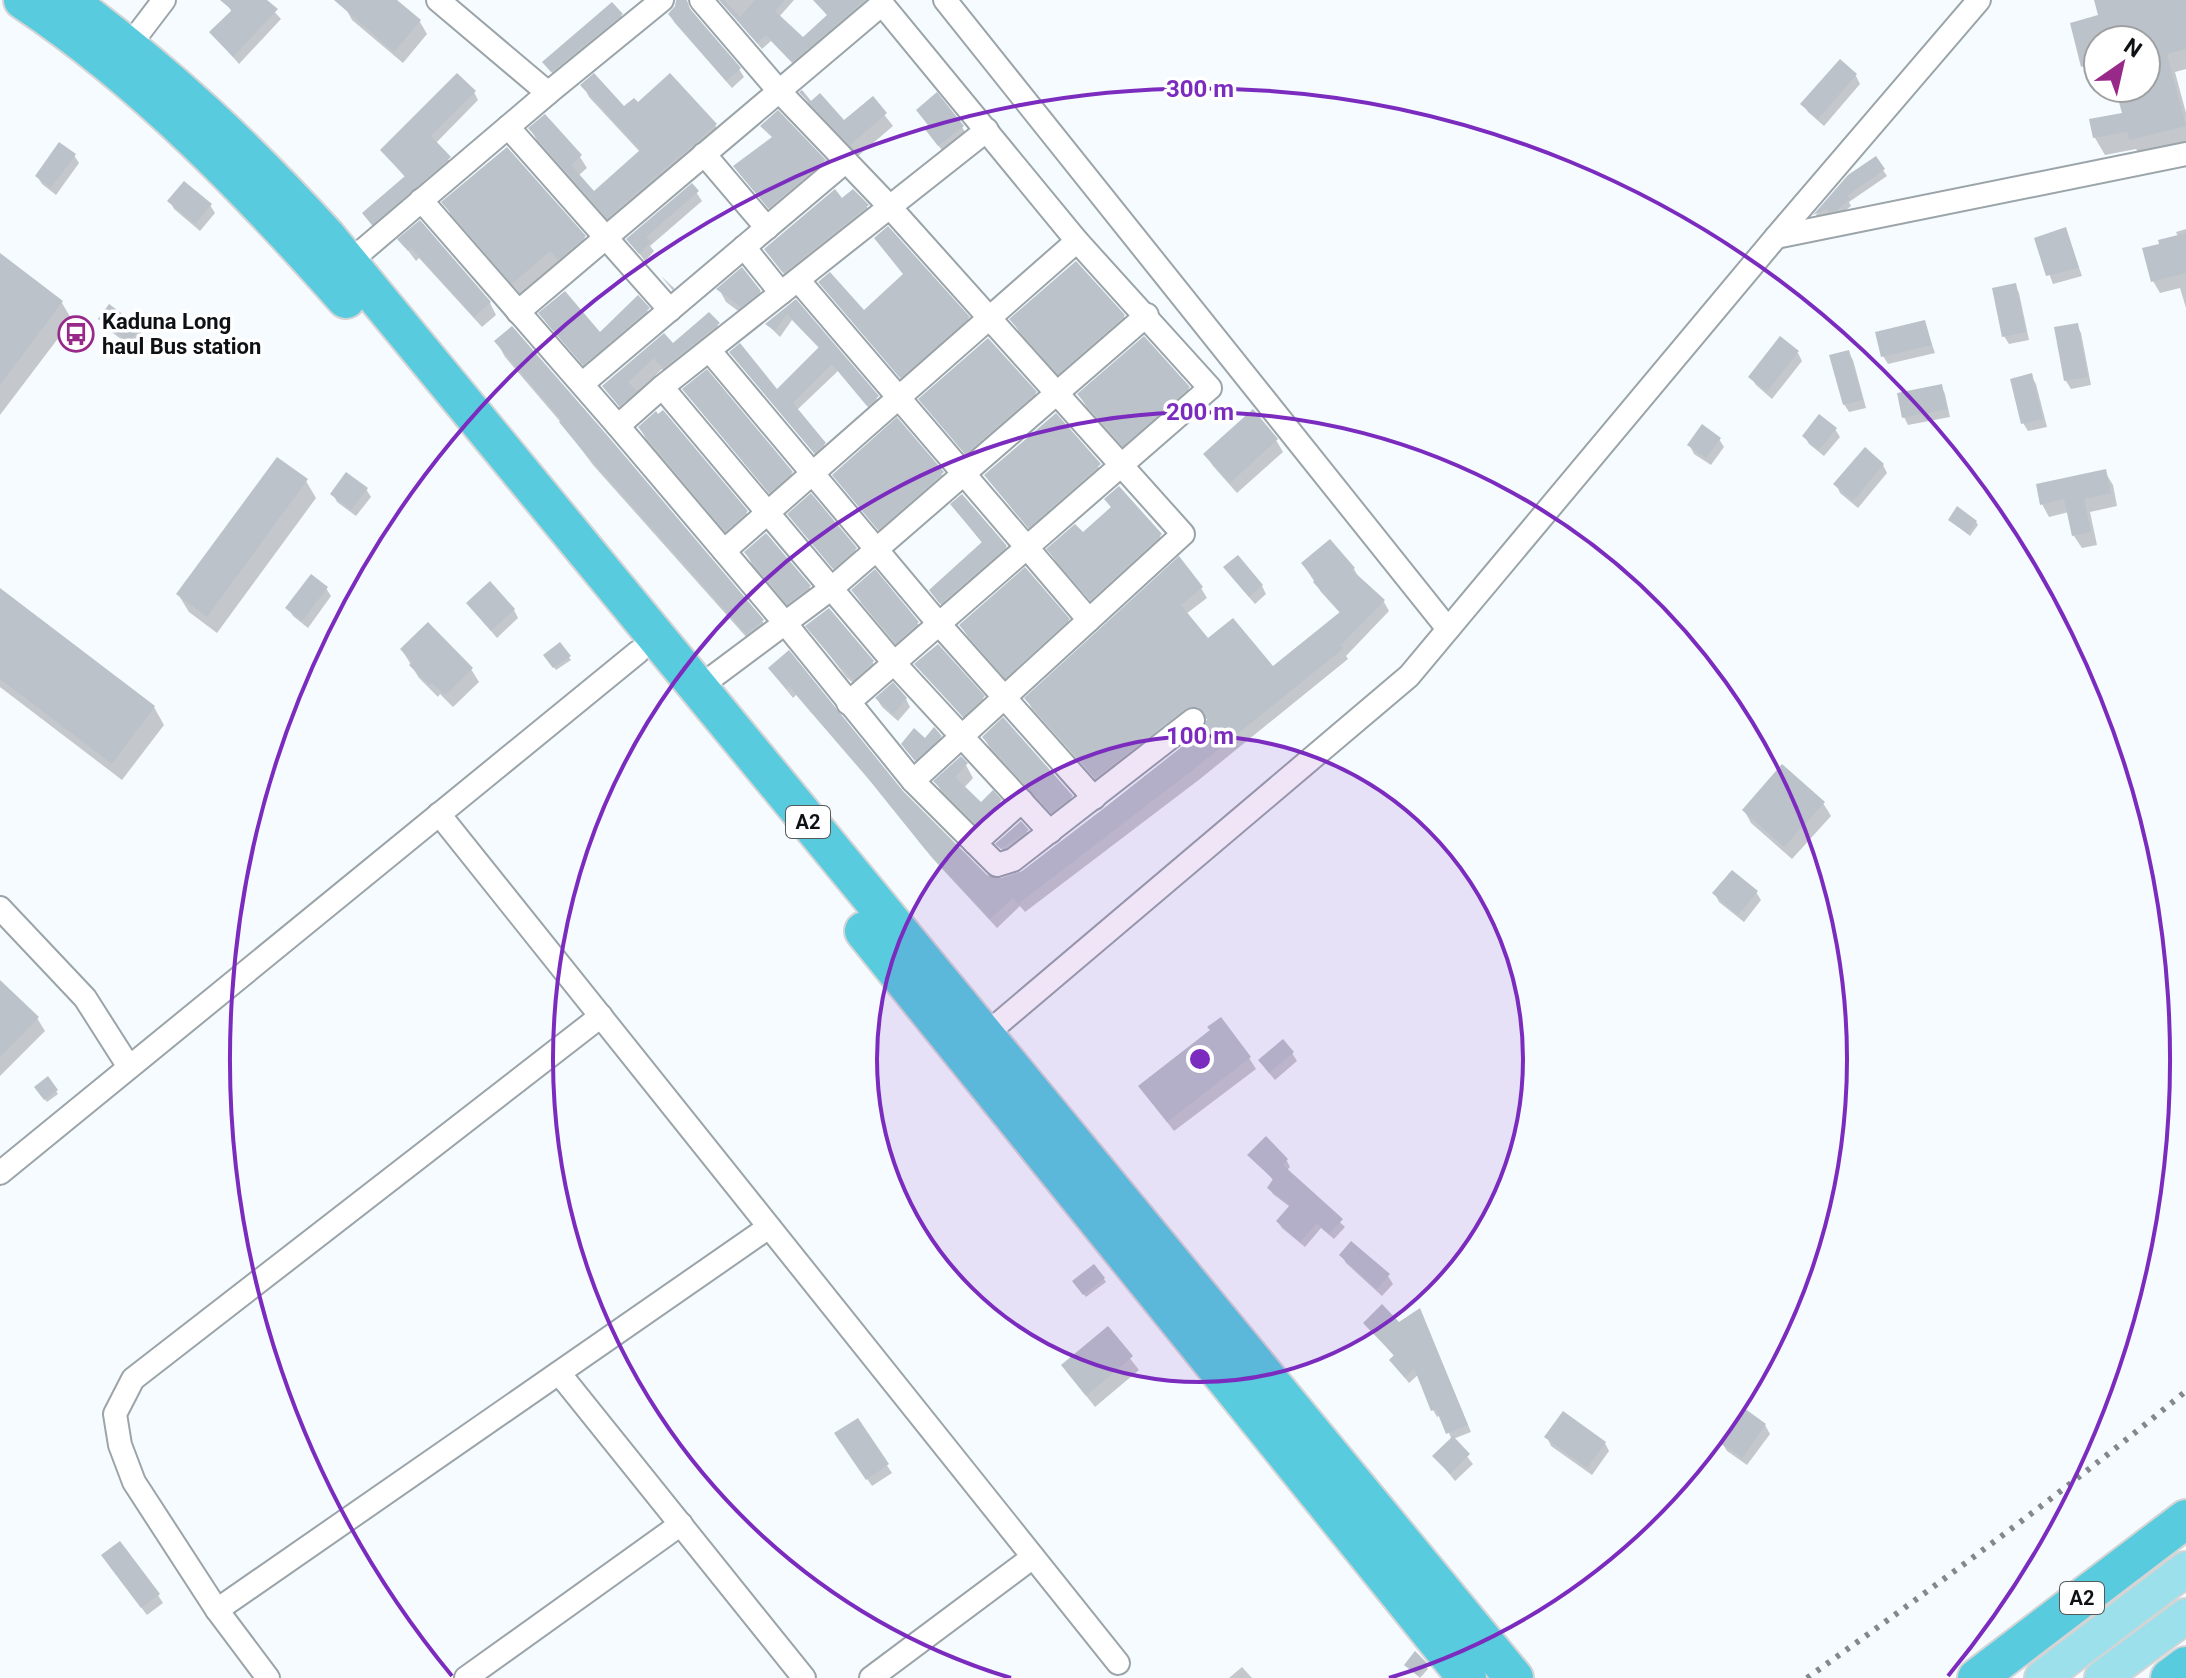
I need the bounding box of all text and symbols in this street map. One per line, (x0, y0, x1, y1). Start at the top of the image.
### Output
north arrow (2082, 24, 2162, 104)
text: N (2119, 33, 2146, 63)
text: 300 m (1166, 75, 1234, 103)
place label: Kaduna Long haul Bus station (102, 309, 261, 359)
bus stop icon: Kaduna Long haul Bus station (57, 315, 95, 353)
text: 200 m (1166, 398, 1234, 426)
text: 100 m (1166, 722, 1234, 750)
road number: A2 (786, 806, 830, 838)
centre of rings (1186, 1045, 1214, 1073)
road number: A2 (2060, 1582, 2104, 1614)

